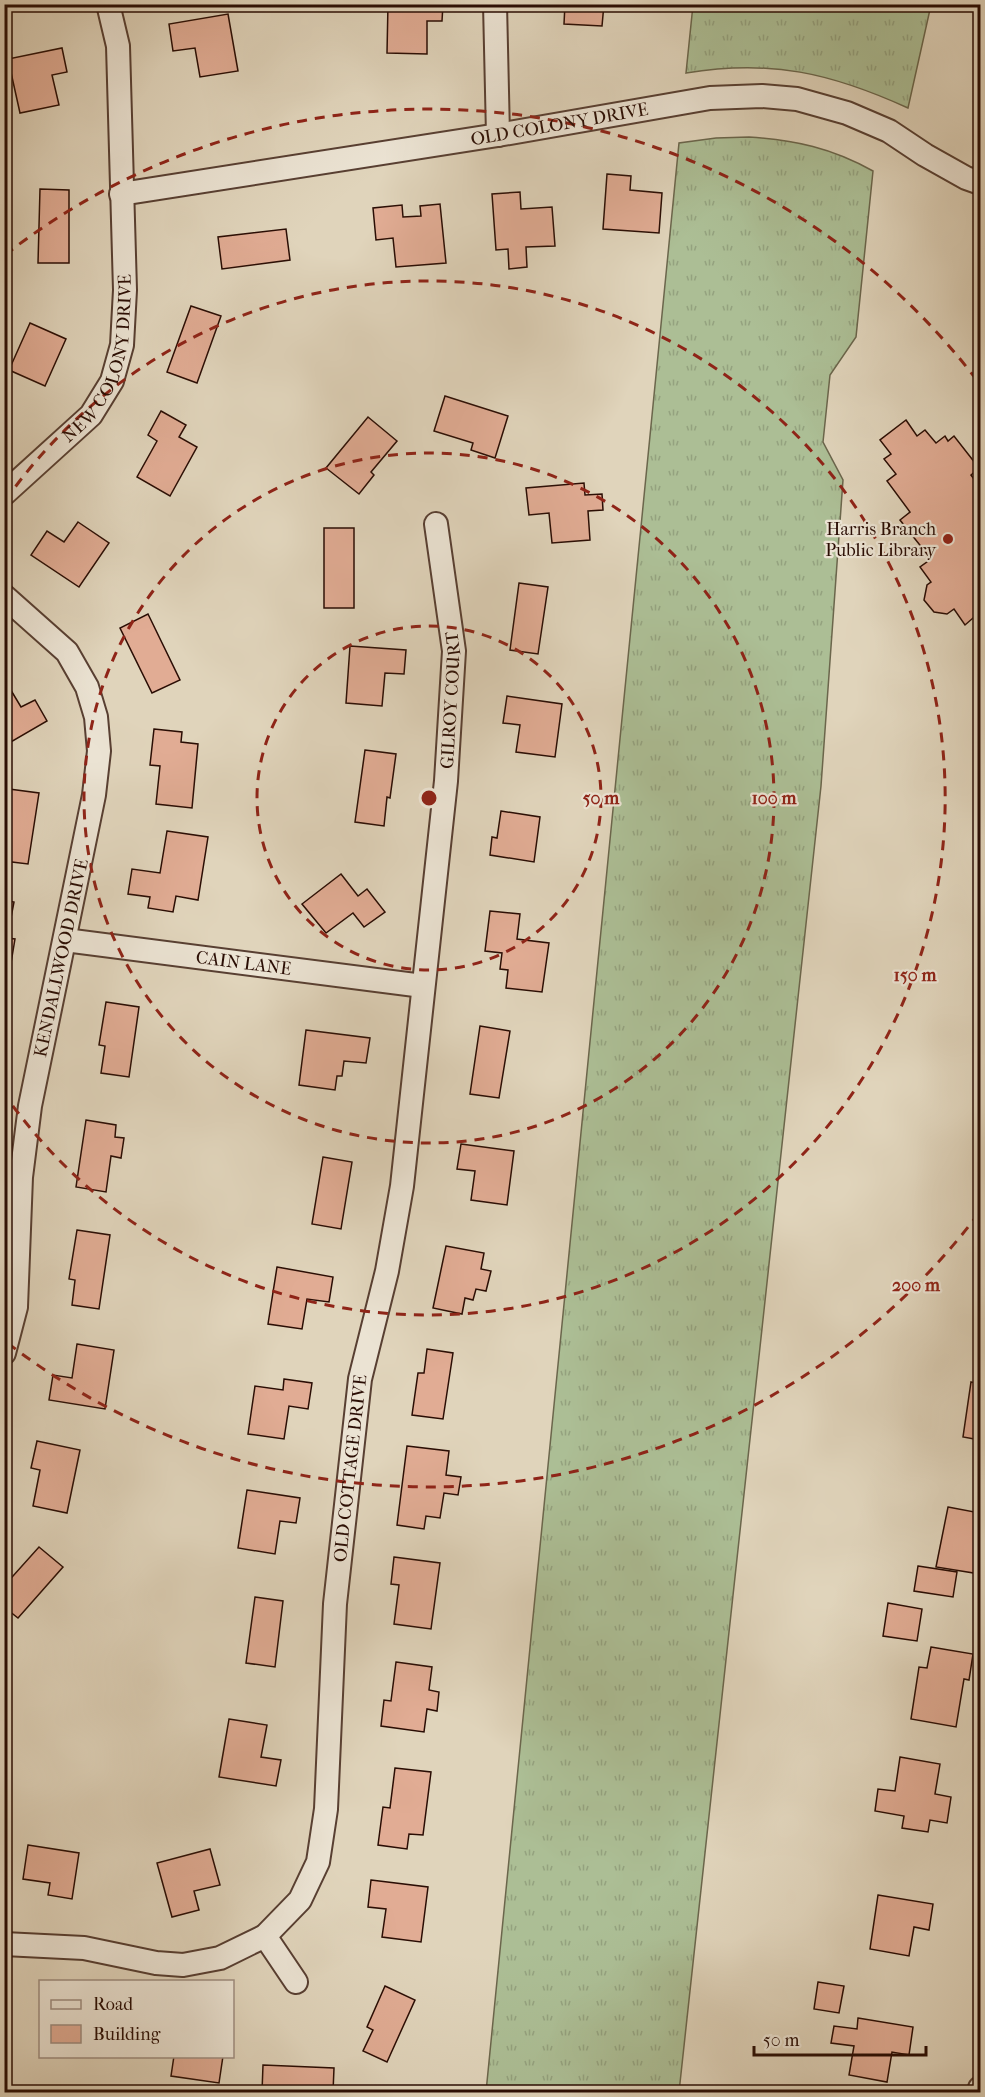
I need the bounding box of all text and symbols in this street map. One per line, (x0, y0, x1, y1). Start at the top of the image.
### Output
street label: OLD COLONY DRIVE (469, 99, 650, 150)
street label: NEW COLONY DRIVE (58, 274, 136, 447)
place label: Harris Branch Public Library (825, 519, 937, 561)
marker: Harris Branch Public Library (941, 532, 955, 546)
street label: GILROY COURT (437, 629, 466, 770)
centre of rings (419, 788, 439, 808)
text: 50 m (583, 788, 620, 809)
text: 100 m (751, 788, 798, 809)
street label: KENDALLWOOD DRIVE (30, 857, 93, 1059)
street label: CAIN LANE (195, 947, 292, 980)
text: 150 m (894, 965, 937, 986)
text: 200 m (892, 1275, 941, 1296)
street label: OLD COTTAGE DRIVE (330, 1374, 371, 1563)
legend (39, 1980, 234, 2058)
text: Road (93, 1994, 133, 2015)
scale bar (754, 2019, 926, 2057)
text: Building (93, 2024, 161, 2045)
text: 50 m (763, 2030, 800, 2051)

